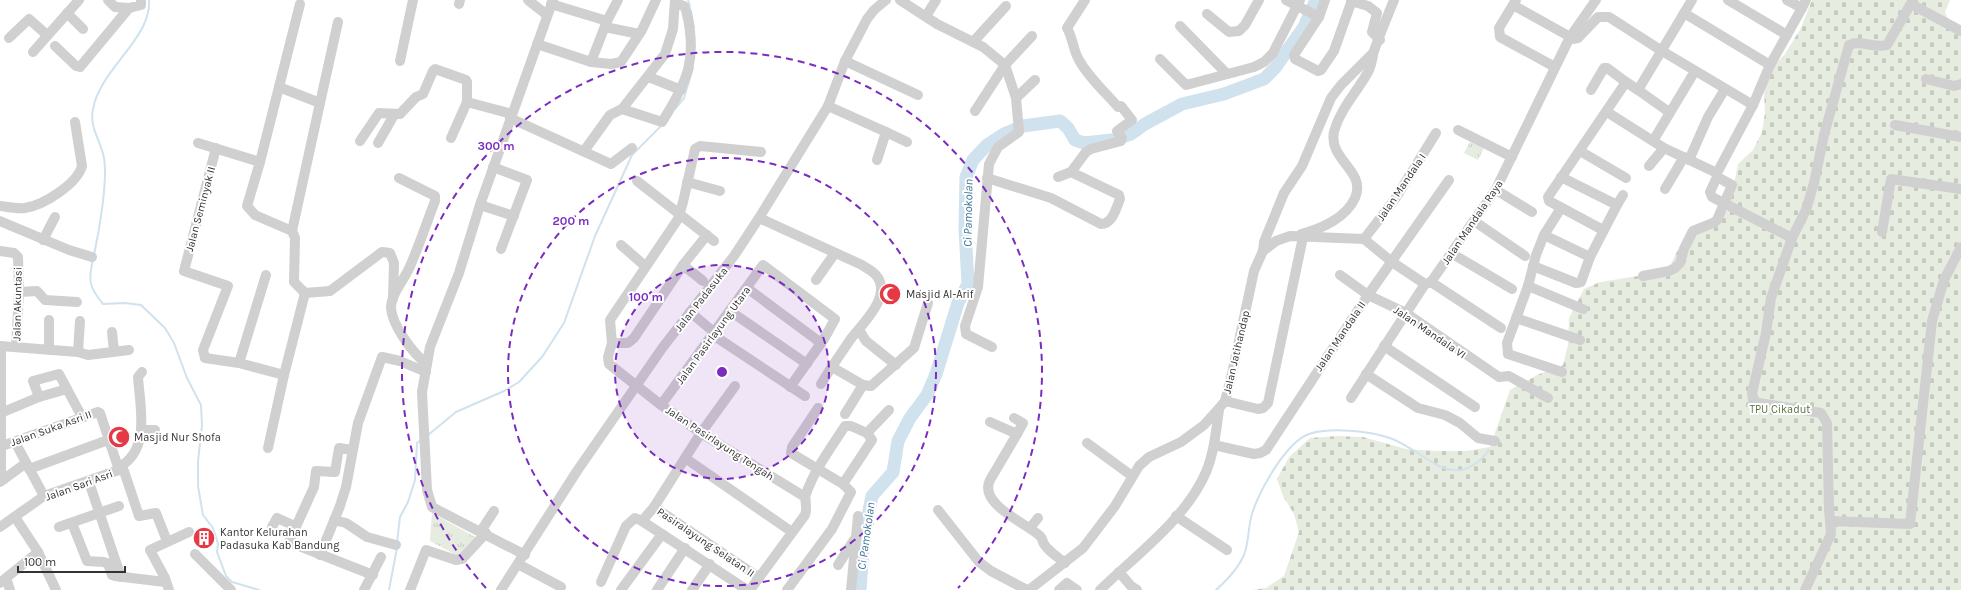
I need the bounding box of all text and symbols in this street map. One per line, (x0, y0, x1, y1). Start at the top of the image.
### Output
text: 300 m (477, 139, 515, 153)
street label: Jalan Mandala I (1374, 151, 1429, 223)
street label: Jalan Seminyak II (183, 165, 218, 253)
street label: Jalan Mandala Raya (1439, 178, 1506, 267)
water label: Ci Pamokolan (960, 179, 976, 247)
text: 200 m (553, 214, 589, 228)
street label: Jalan Padasuka (672, 264, 731, 334)
street label: Jalan Akuntasi (10, 267, 25, 341)
mosque icon: Masjid Al-Arif (877, 281, 903, 307)
street label: Jalan Pasirlayung Utara (674, 284, 753, 387)
place label: Masjid Al-Arif (906, 288, 974, 301)
text: 100 m (629, 290, 663, 304)
street label: Jalan Mandala II (1312, 299, 1369, 374)
street label: Jalan Mandala VI (1391, 303, 1468, 361)
street label: Jalan Jatihandap (1221, 309, 1252, 395)
centre of rings (715, 365, 729, 379)
park label: TPU Cikadut (1750, 403, 1810, 416)
street label: Jalan Pasirlayung Tengah (663, 404, 776, 483)
street label: Jalan Suka Asri II (9, 408, 93, 449)
mosque icon: Masjid Nur Shofa (106, 424, 132, 450)
place label: Masjid Nur Shofa (134, 431, 221, 444)
street label: Jalan Sari Asri (44, 467, 115, 504)
water label: Ci Pamokolan (854, 501, 878, 571)
street label: Pasiralayung Selatan II (655, 505, 757, 580)
building icon: Kantor Kelurahan Padasuka Kab Bandung (191, 525, 217, 551)
place label: Kantor Kelurahan Padasuka Kab Bandung (220, 526, 340, 552)
scale bar (18, 548, 125, 574)
text: 100 m (24, 555, 56, 569)

